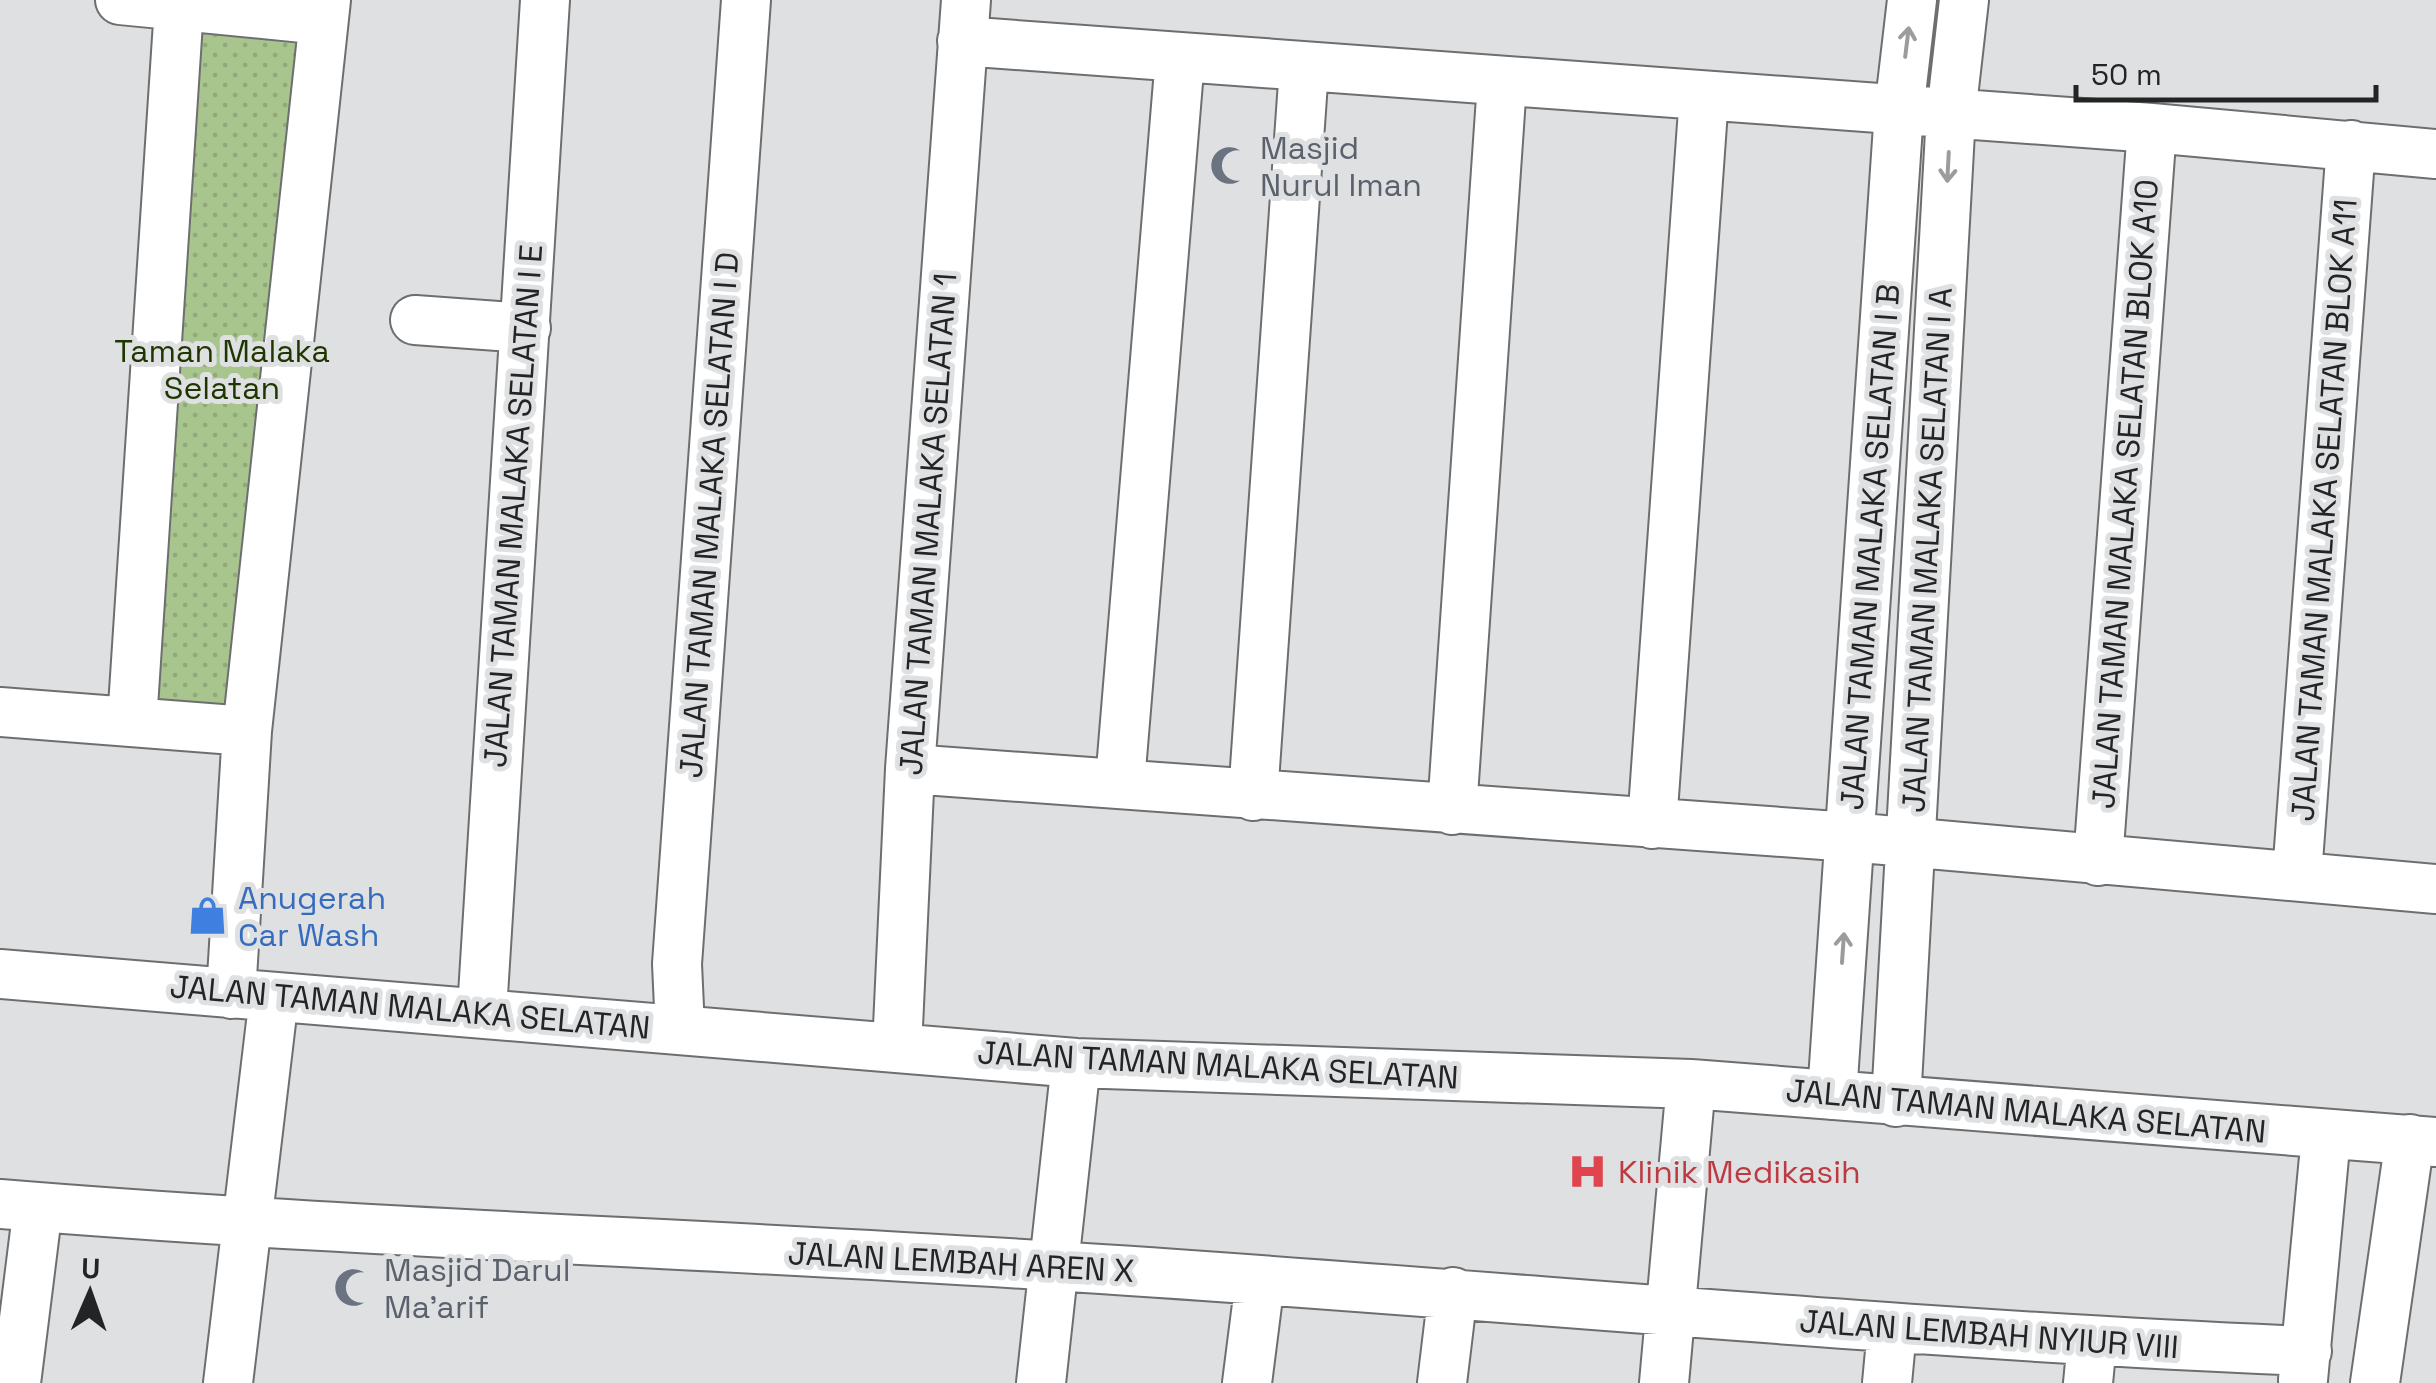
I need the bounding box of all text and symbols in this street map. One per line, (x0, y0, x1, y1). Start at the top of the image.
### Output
one-way arrow (1898, 26, 1917, 58)
scale bar (2076, 40, 2376, 102)
text: 50 m (2091, 55, 2162, 94)
place label: Masjid Nurul Iman (1260, 128, 1422, 205)
mosque icon: Masjid Nurul Iman (1209, 145, 1251, 187)
one-way arrow (1938, 150, 1957, 182)
street label: JALAN TAMAN MALAKA SELATAN BLOK A10 (2083, 178, 2167, 810)
street label: JALAN TAMAN MALAKA SELATAN BLOK A11 (2282, 197, 2366, 823)
street label: JALAN TAMAN MALAKA SELATAN I E (475, 243, 551, 769)
street label: JALAN TAMAN MALAKA SELATAN I D (671, 251, 747, 779)
street label: JALAN TAMAN MALAKA SELATAN 1 (890, 271, 966, 777)
street label: JALAN TAMAN MALAKA SELATAN I B (1832, 283, 1908, 811)
street label: JALAN TAMAN MALAKA SELATAN I A (1893, 286, 1961, 814)
park label: Taman Malaka Selatan (114, 331, 330, 408)
place label: Anugerah Car Wash (238, 878, 386, 955)
shop icon: Anugerah Car Wash (187, 895, 229, 937)
one-way arrow (1833, 932, 1852, 964)
street label: JALAN TAMAN MALAKA SELATAN (168, 966, 652, 1048)
street label: JALAN TAMAN MALAKA SELATAN (976, 1032, 1460, 1098)
street label: JALAN TAMAN MALAKA SELATAN (1784, 1070, 2268, 1152)
hospital icon: Klinik Medikasih (1567, 1151, 1609, 1193)
place label: Klinik Medikasih (1618, 1152, 1861, 1192)
street label: JALAN LEMBAH AREN X (787, 1233, 1135, 1291)
north arrow (40, 1243, 140, 1343)
text: U (81, 1250, 101, 1286)
place label: Masjid Darul Ma'arif (384, 1250, 571, 1327)
mosque icon: Masjid Darul Ma'arif (333, 1267, 375, 1309)
street label: JALAN LEMBAH NYIUR VIII (1798, 1301, 2180, 1367)

